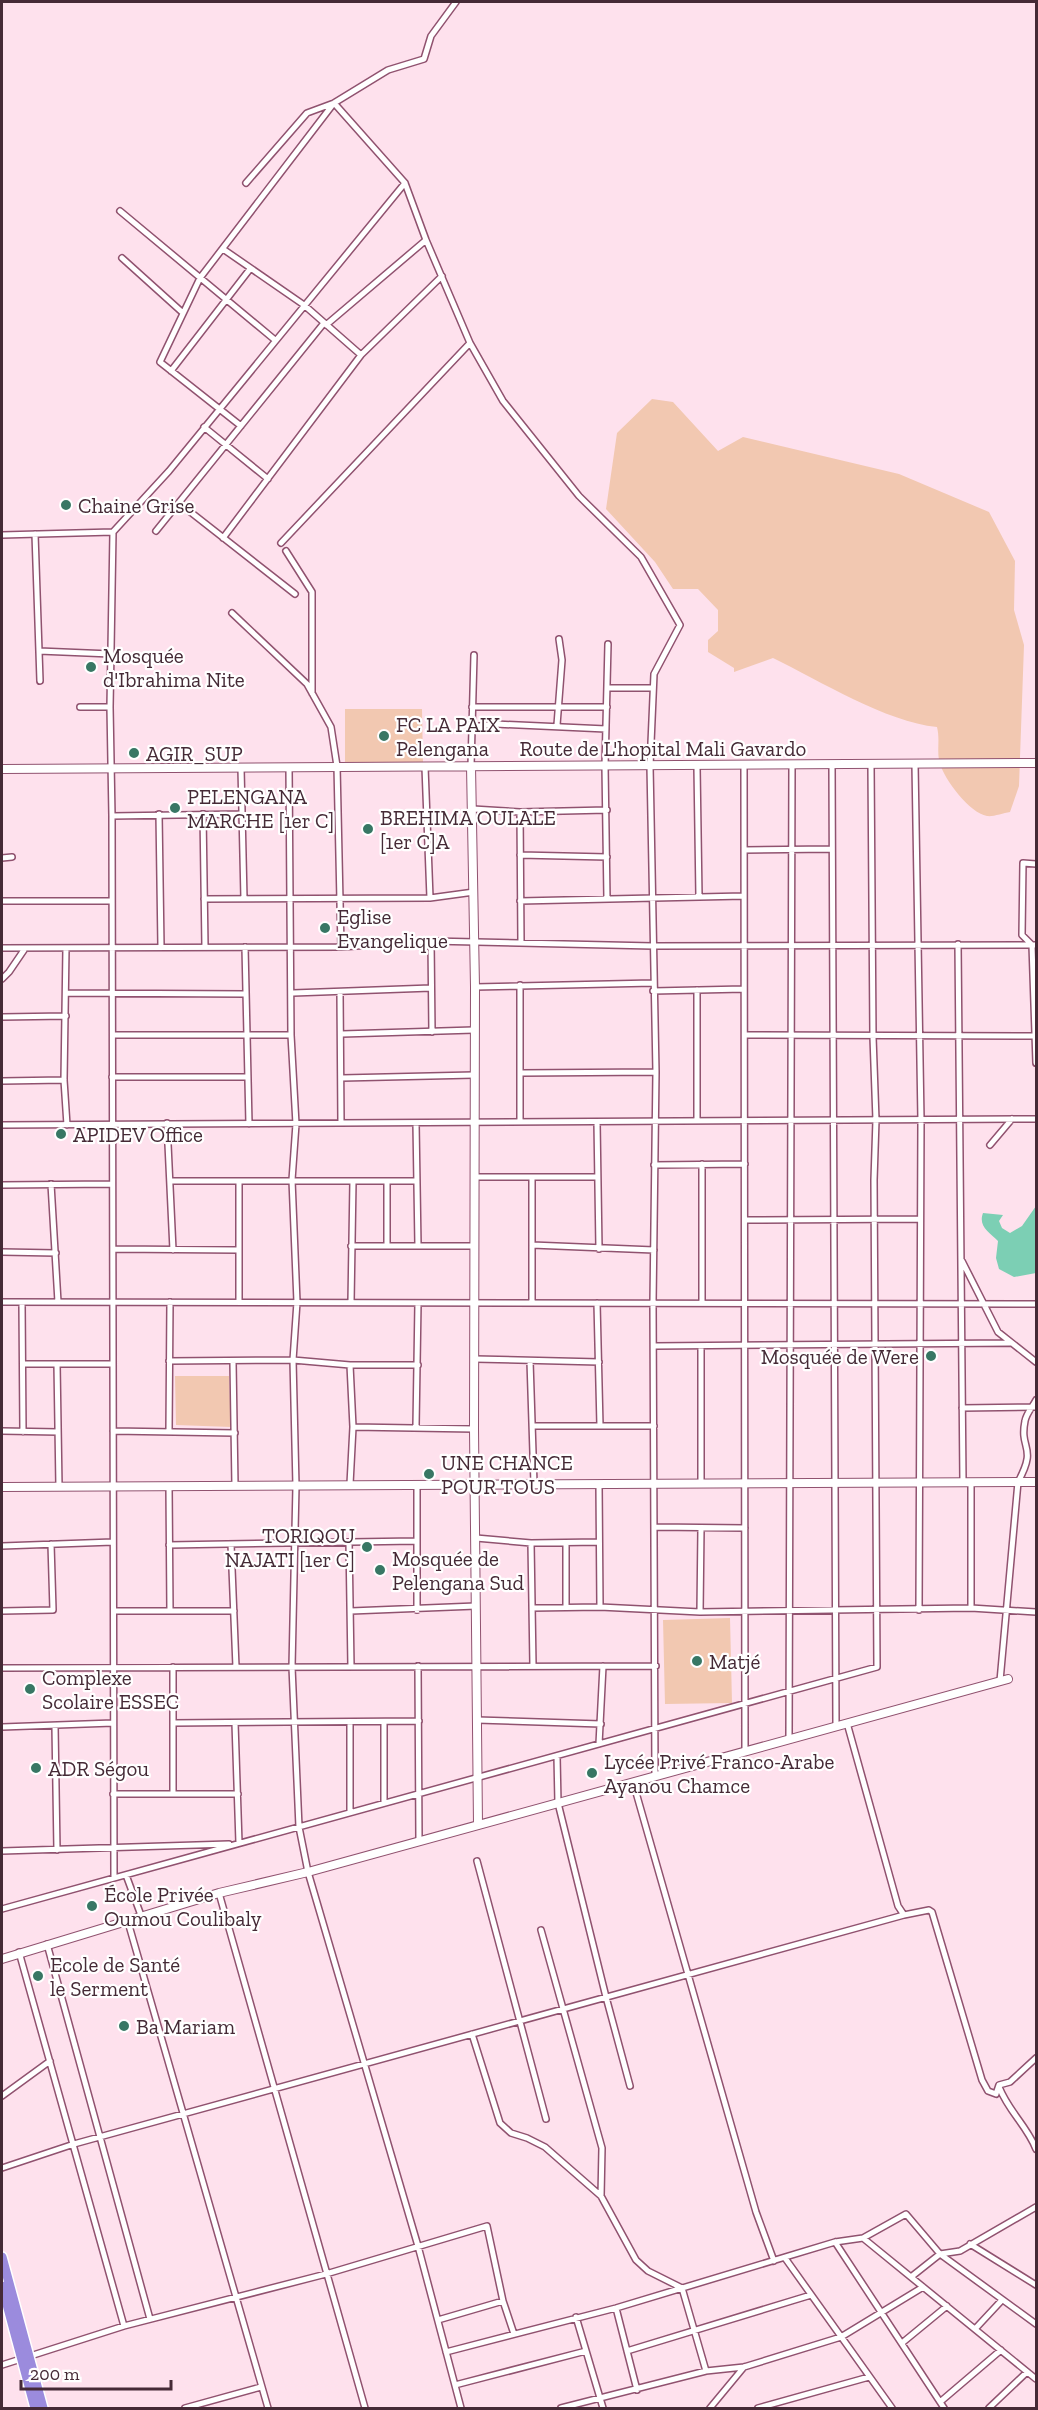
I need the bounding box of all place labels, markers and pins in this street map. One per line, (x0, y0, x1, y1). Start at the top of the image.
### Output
place label: Chaine Grise (78, 493, 194, 518)
marker: Chaine Grise (59, 498, 73, 512)
place label: Mosquée d'Ibrahima Nite (103, 643, 245, 692)
marker: Mosquée d'Ibrahima Nite (84, 660, 98, 674)
place label: FC LA PAIX Pelengana (396, 712, 501, 761)
marker: FC LA PAIX Pelengana (377, 729, 391, 743)
place label: AGIR_SUP (146, 741, 243, 766)
marker: AGIR_SUP (127, 746, 141, 760)
place label: PELENGANA MARCHE [1er C] (187, 784, 334, 833)
marker: PELENGANA MARCHE [1er C] (168, 801, 182, 815)
place label: BREHIMA OULALE [1er C]A (380, 805, 556, 854)
marker: BREHIMA OULALE [1er C]A (361, 822, 375, 836)
place label: Eglise Evangelique (337, 904, 448, 953)
marker: Eglise Evangelique (318, 921, 332, 935)
place label: APIDEV Office (73, 1122, 203, 1147)
marker: APIDEV Office (54, 1127, 68, 1141)
place label: Mosquée de Were (761, 1344, 919, 1369)
marker: Mosquée de Were (924, 1349, 938, 1363)
place label: UNE CHANCE POUR TOUS (441, 1450, 573, 1499)
marker: UNE CHANCE POUR TOUS (422, 1467, 436, 1481)
place label: TORIQOU NAJATI [1er C] (225, 1523, 355, 1572)
marker: TORIQOU NAJATI [1er C] (360, 1540, 374, 1554)
place label: Mosquée de Pelengana Sud (392, 1546, 525, 1595)
marker: Mosquée de Pelengana Sud (373, 1563, 387, 1577)
place label: Matjé (709, 1649, 761, 1675)
marker: Matjé (690, 1654, 704, 1668)
place label: Complexe Scolaire ESSEC (42, 1665, 179, 1714)
marker: Complexe Scolaire ESSEC (23, 1682, 37, 1696)
place label: Lycée Privé Franco-Arabe Ayanou Chamce (604, 1749, 834, 1798)
place label: ADR Ségou (48, 1756, 149, 1781)
marker: ADR Ségou (29, 1761, 43, 1775)
marker: Lycée Privé Franco-Arabe Ayanou Chamce (585, 1766, 599, 1780)
place label: École Privée Oumou Coulibaly (104, 1882, 262, 1931)
marker: École Privée Oumou Coulibaly (85, 1899, 99, 1913)
place label: Ecole de Santé le Serment (50, 1952, 180, 2001)
marker: Ecole de Santé le Serment (31, 1969, 45, 1983)
place label: Ba Mariam (136, 2014, 235, 2039)
marker: Ba Mariam (117, 2019, 131, 2033)

